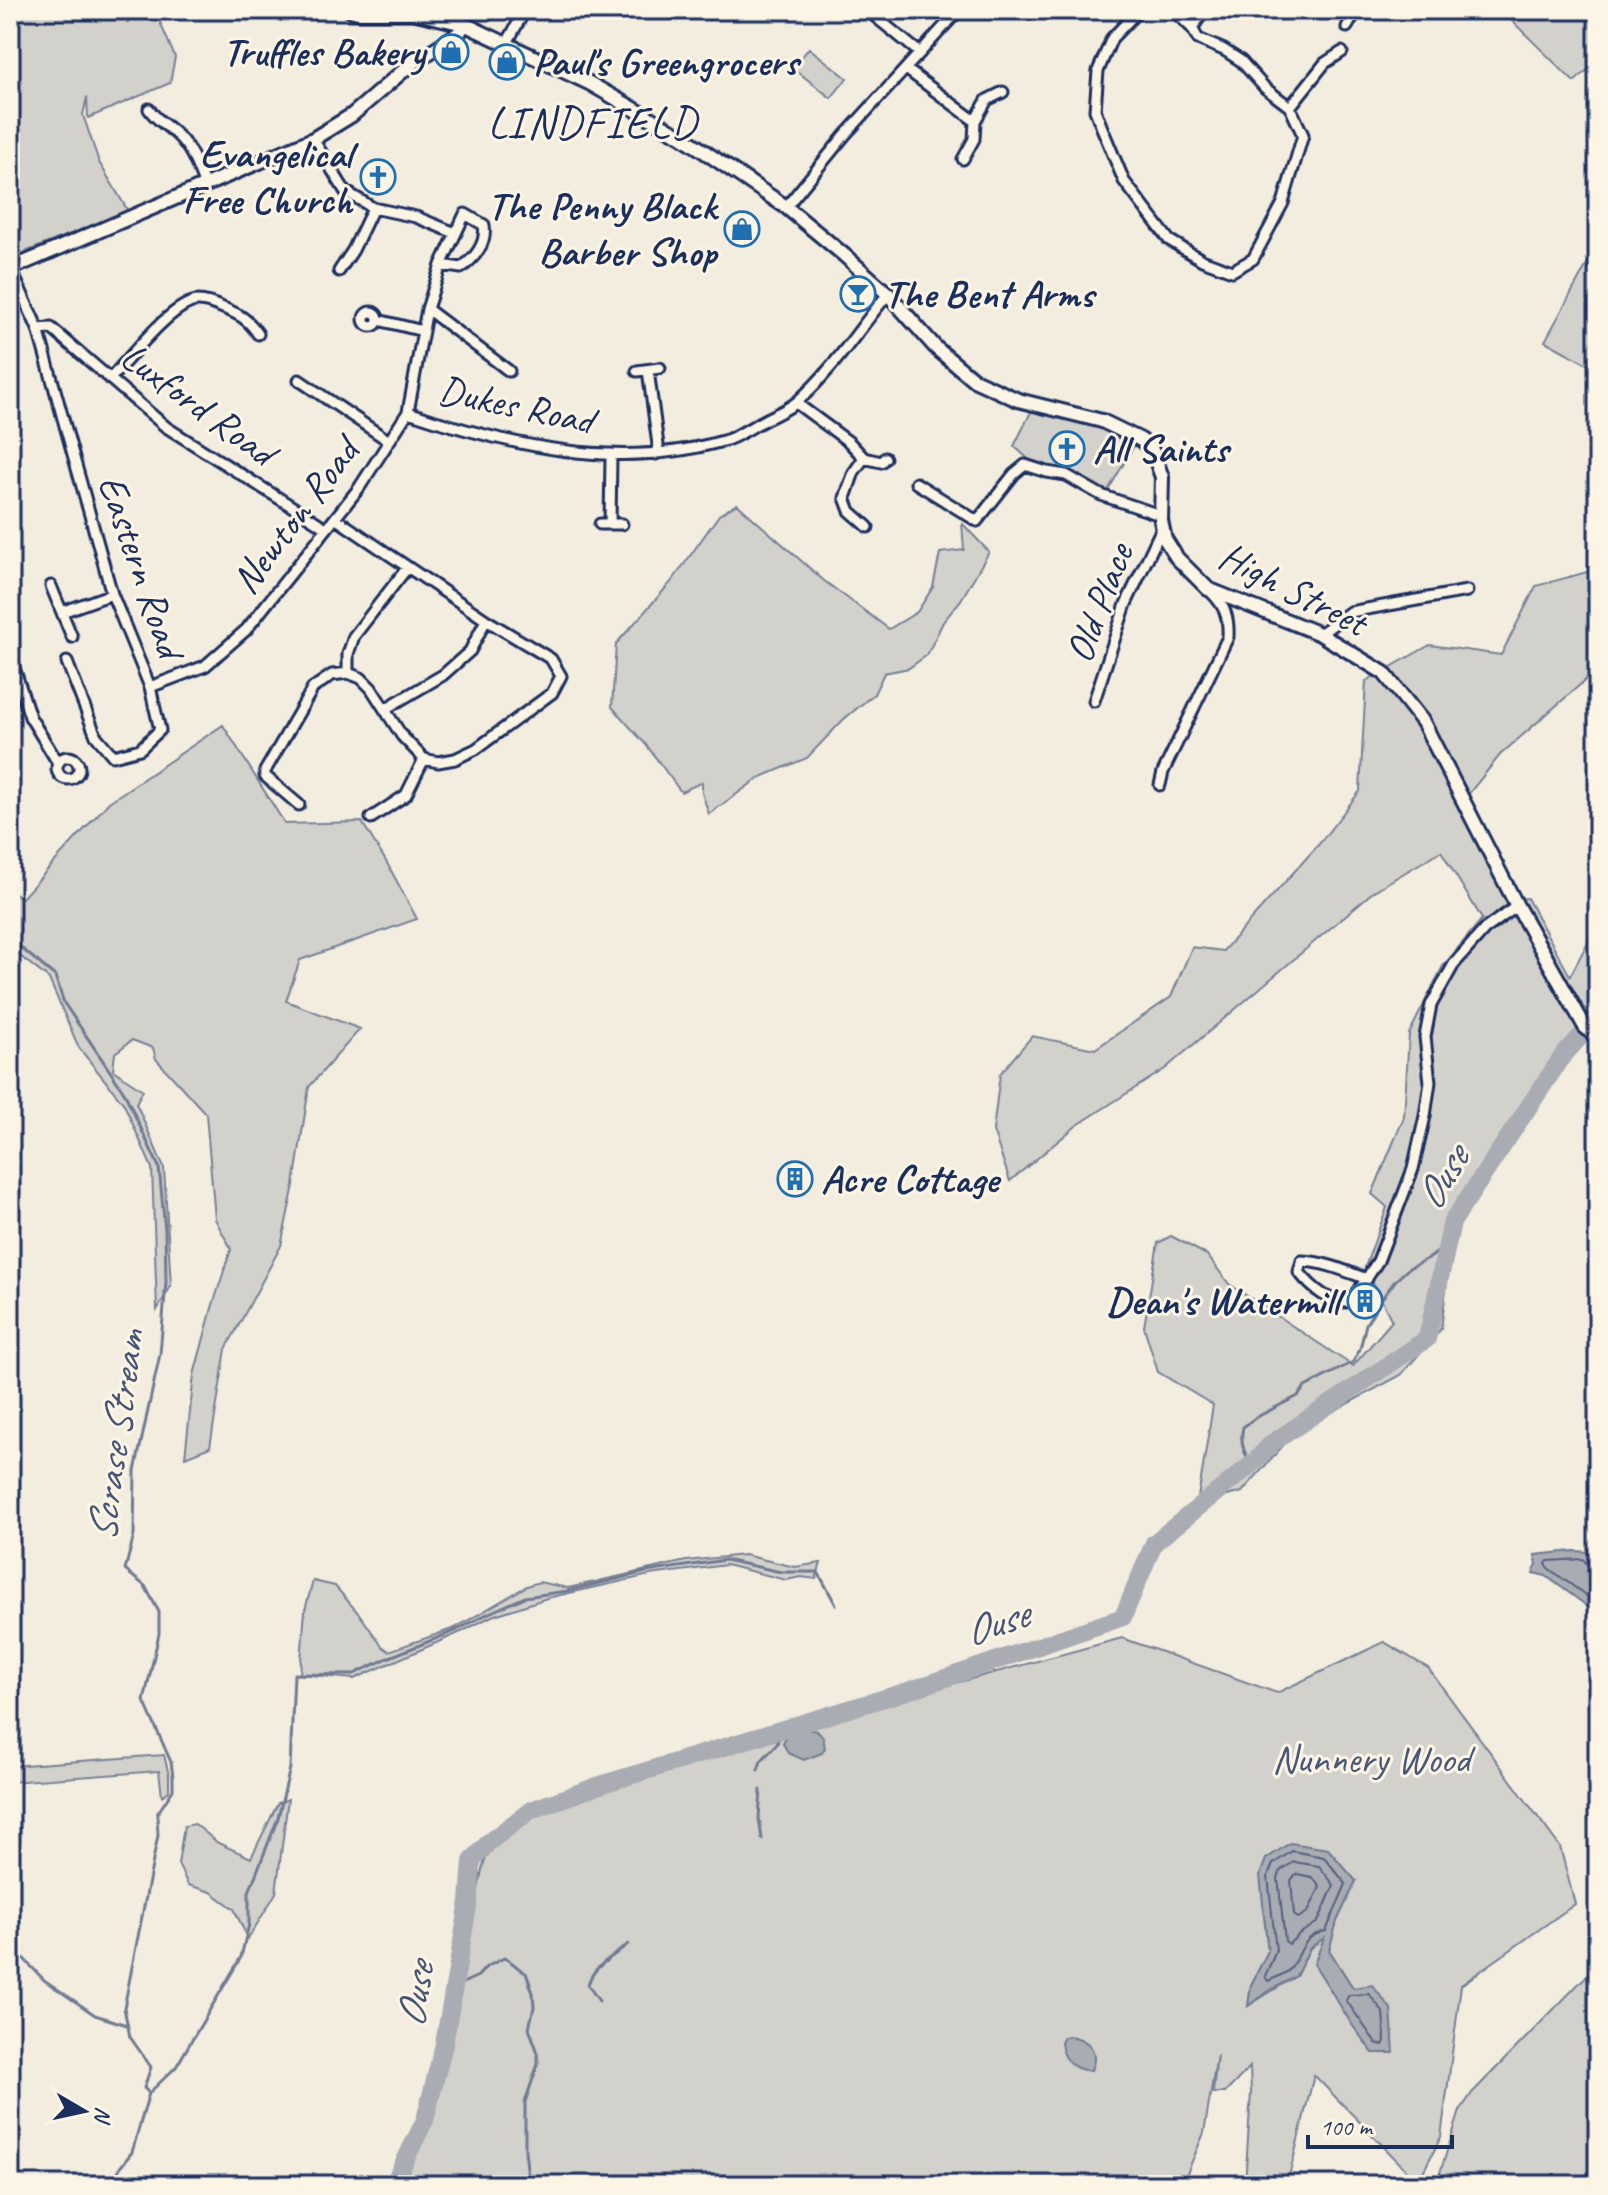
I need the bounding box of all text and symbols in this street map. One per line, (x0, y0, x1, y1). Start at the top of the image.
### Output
place label: Truffles Bakery (223, 27, 428, 77)
shop icon: Truffles Bakery (432, 33, 470, 71)
place label: Paul's Greengrocers (533, 37, 802, 87)
shop icon: Paul's Greengrocers (488, 43, 526, 81)
district label: LINDFIELD (488, 95, 700, 150)
place label: Evangelical Free Church (183, 129, 359, 225)
church icon: Evangelical Free Church (359, 158, 397, 196)
place label: The Penny Black Barber Shop (487, 181, 720, 277)
shop icon: The Penny Black Barber Shop (723, 210, 761, 248)
place label: The Bent Arms (884, 269, 1097, 319)
bar icon: The Bent Arms (839, 275, 877, 313)
street label: Luxford Road (111, 331, 290, 480)
street label: Dukes Road (434, 364, 603, 447)
street label: Newton Road (220, 423, 373, 604)
place label: All Saints (1093, 424, 1232, 474)
church icon: All Saints (1048, 430, 1086, 468)
street label: Eastern Road (87, 469, 197, 669)
street label: High Street (1211, 531, 1378, 649)
street label: Old Place (1054, 534, 1145, 669)
water label: Ouse (1403, 1131, 1484, 1219)
place label: Acre Cottage (821, 1154, 1002, 1204)
building icon: Acre Cottage (776, 1160, 814, 1198)
place label: Dean's Watermill (1106, 1276, 1346, 1326)
building icon: Dean's Watermill (1346, 1282, 1384, 1320)
water label: Scrase Stream (75, 1324, 157, 1545)
water label: Ouse (957, 1585, 1041, 1659)
park label: Nunnery Wood (1272, 1734, 1476, 1784)
water label: Ouse (384, 1953, 447, 2031)
north arrow (44, 2071, 124, 2151)
scale bar (1308, 2099, 1452, 2149)
text: N (87, 2105, 118, 2126)
text: 100 m (1320, 2112, 1374, 2142)

